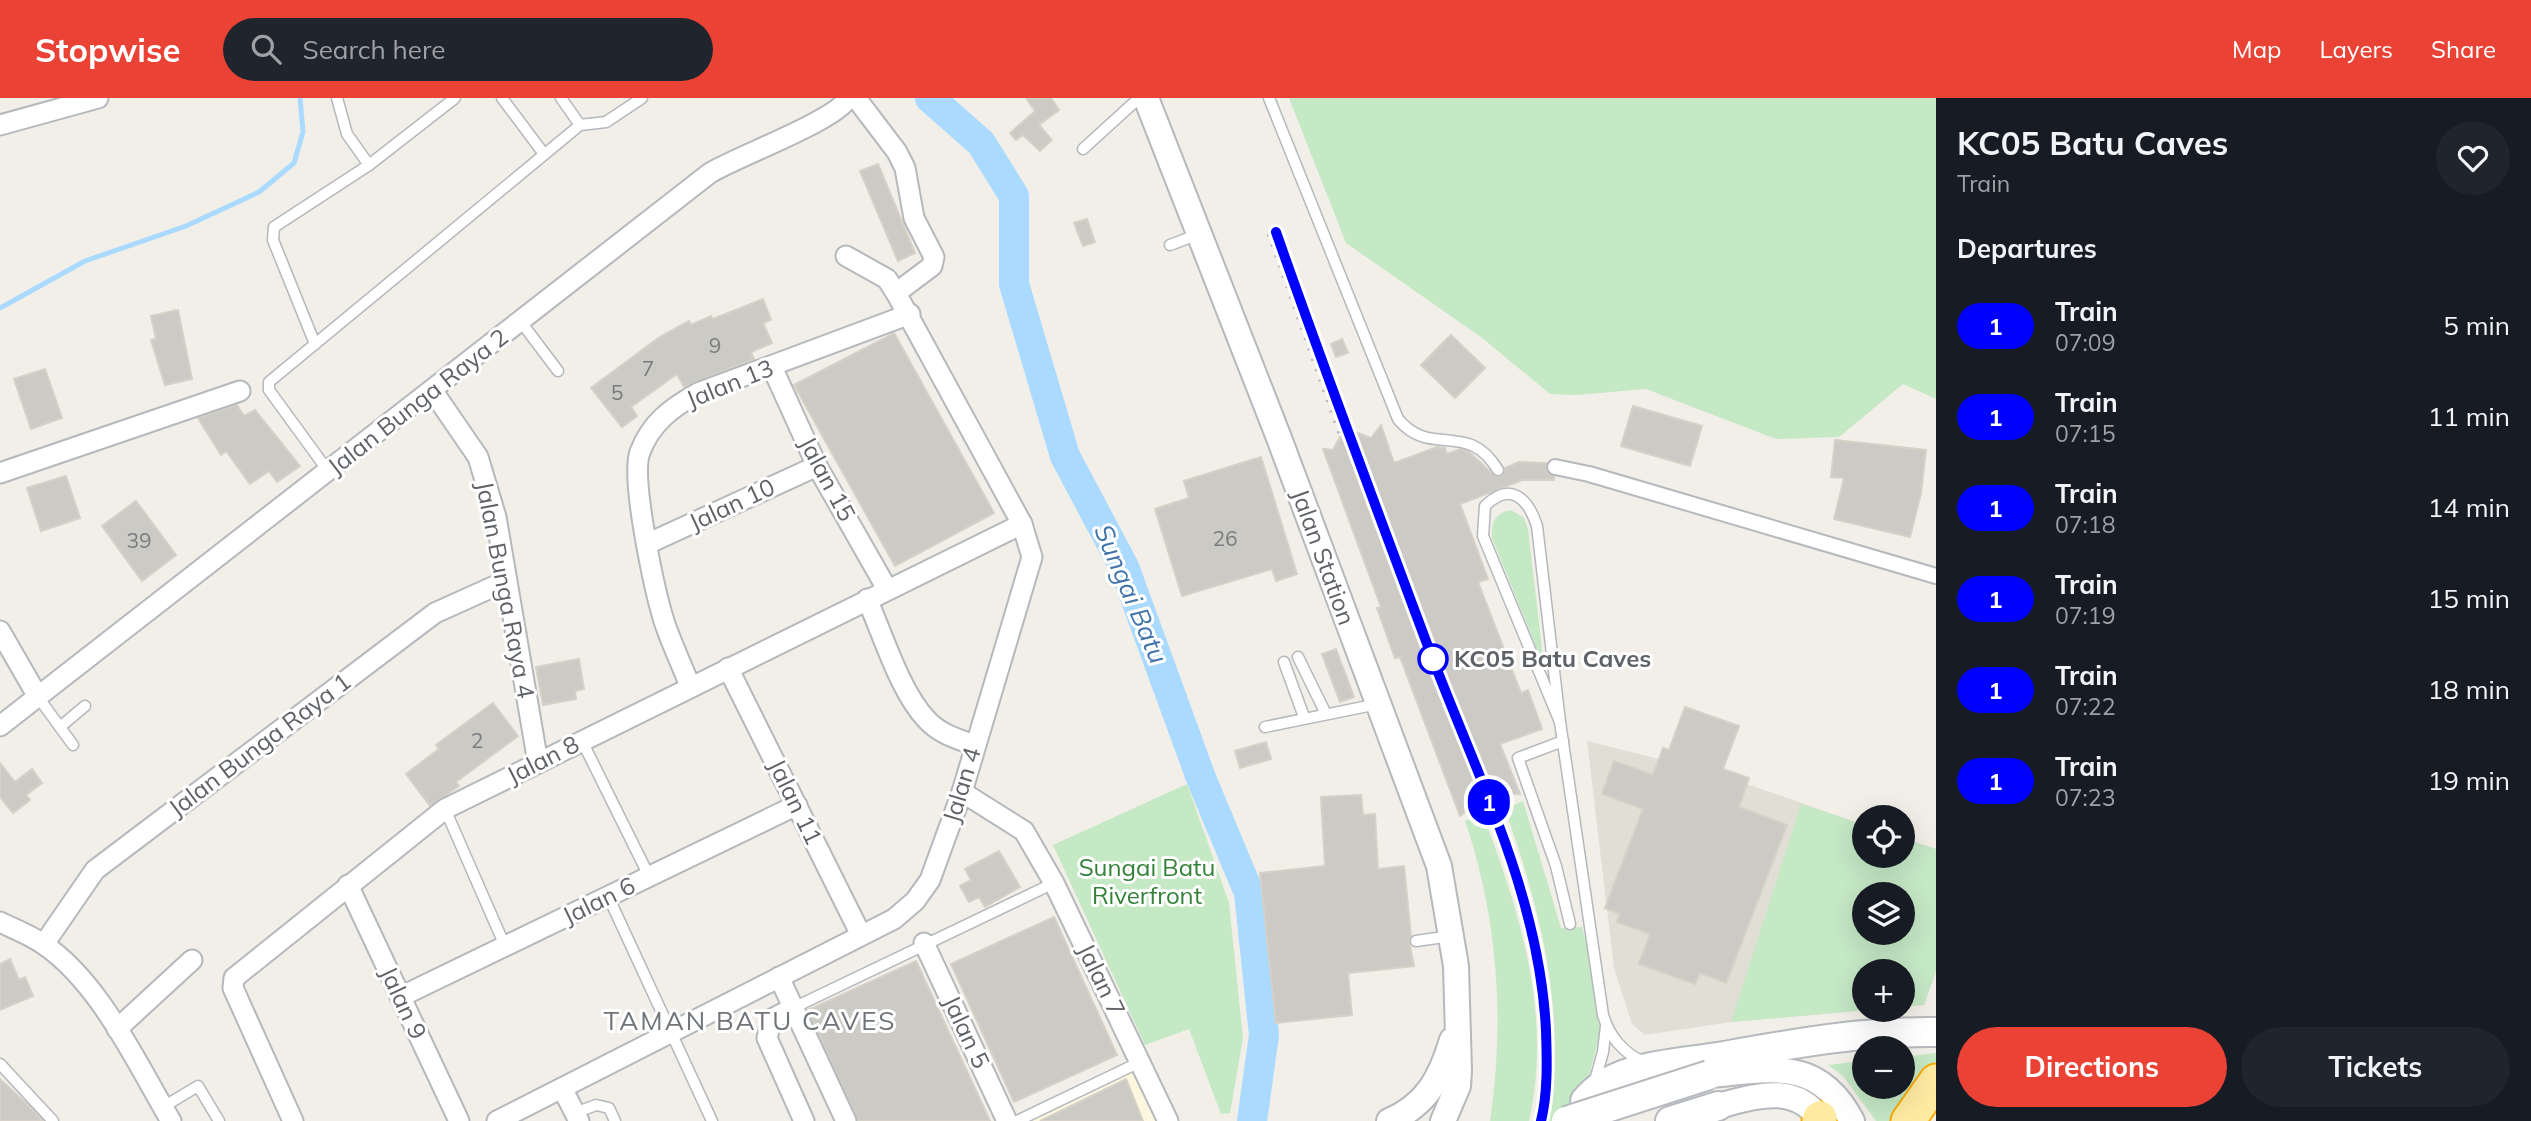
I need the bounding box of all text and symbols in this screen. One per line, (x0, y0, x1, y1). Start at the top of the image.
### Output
search box (223, 18, 713, 81)
text: Stopwise (35, 29, 181, 70)
icon: search (247, 30, 285, 68)
text: Search here (303, 33, 445, 66)
text: Map (2232, 34, 2281, 64)
text: Layers (2319, 34, 2393, 64)
text: Share (2431, 34, 2496, 64)
button: heart (2436, 121, 2510, 195)
text: KC05 Batu Caves (1957, 122, 2228, 163)
text: Train (1957, 169, 2010, 198)
text: Departures (1957, 232, 2097, 265)
text: Train (2055, 295, 2118, 328)
text: 5 min (2443, 309, 2510, 342)
text: 1 (1988, 311, 2003, 341)
street label: Jalan Bunga Raya 2 (321, 322, 514, 481)
text: 07:09 (2055, 328, 2115, 357)
house number: 9 (709, 332, 721, 358)
street label: Jalan 13 (682, 352, 778, 414)
house number: 7 (642, 355, 654, 381)
house number: 5 (611, 379, 623, 405)
text: Train (2055, 386, 2118, 419)
text: 11 min (2428, 400, 2510, 433)
text: 1 (1988, 402, 2003, 432)
text: 07:15 (2055, 419, 2115, 448)
street label: Jalan 15 (793, 431, 863, 526)
street label: Jalan 10 (684, 471, 779, 537)
text: Train (2055, 477, 2118, 510)
street label: Jalan Bunga Raya 4 (470, 479, 542, 701)
street label: Jalan Station (1286, 485, 1362, 629)
text: 14 min (2428, 491, 2510, 524)
text: 1 (1988, 493, 2003, 523)
text: 07:18 (2055, 510, 2115, 539)
water label: Sungai Batu (1087, 519, 1176, 668)
house number: 26 (1212, 525, 1238, 551)
house number: 39 (126, 527, 152, 553)
text: Train (2055, 568, 2118, 601)
text: 15 min (2428, 582, 2510, 615)
text: 1 (1988, 584, 2003, 614)
text: 07:19 (2055, 601, 2115, 630)
place label: KC05 Batu Caves (1454, 643, 1651, 673)
marker: KC05 Batu Caves (1418, 644, 1448, 674)
text: Train (2055, 659, 2118, 692)
street label: Jalan Bunga Raya 1 (162, 666, 356, 823)
text: 18 min (2428, 673, 2510, 706)
text: 1 (1988, 675, 2003, 705)
text: 07:22 (2055, 692, 2115, 721)
house number: 2 (471, 727, 483, 753)
street label: Jalan 8 (501, 728, 584, 790)
street label: Jalan 4 (935, 743, 987, 826)
text: Train (2055, 750, 2118, 783)
street label: Jalan 11 (762, 754, 829, 849)
text: 19 min (2428, 764, 2510, 797)
text: 1 (1988, 766, 2003, 796)
line badge: 1 (1466, 779, 1512, 825)
text: 07:23 (2055, 783, 2115, 812)
text: 1 (1482, 787, 1496, 817)
map controls (1852, 805, 1915, 1099)
button: locate (1852, 805, 1915, 868)
park label: Sungai Batu Riverfront (1079, 852, 1215, 910)
street label: Jalan 6 (557, 870, 640, 930)
button: layers (1852, 882, 1915, 945)
street label: Jalan 7 (1072, 938, 1132, 1021)
button: + (1852, 959, 1915, 1022)
street label: Jalan 9 (374, 961, 434, 1044)
street label: Jalan 5 (937, 990, 997, 1073)
district label: TAMAN BATU CAVES (604, 1004, 896, 1037)
button: Directions (1957, 1027, 2227, 1107)
button: Tickets (2241, 1027, 2510, 1107)
button: − (1852, 1036, 1915, 1099)

